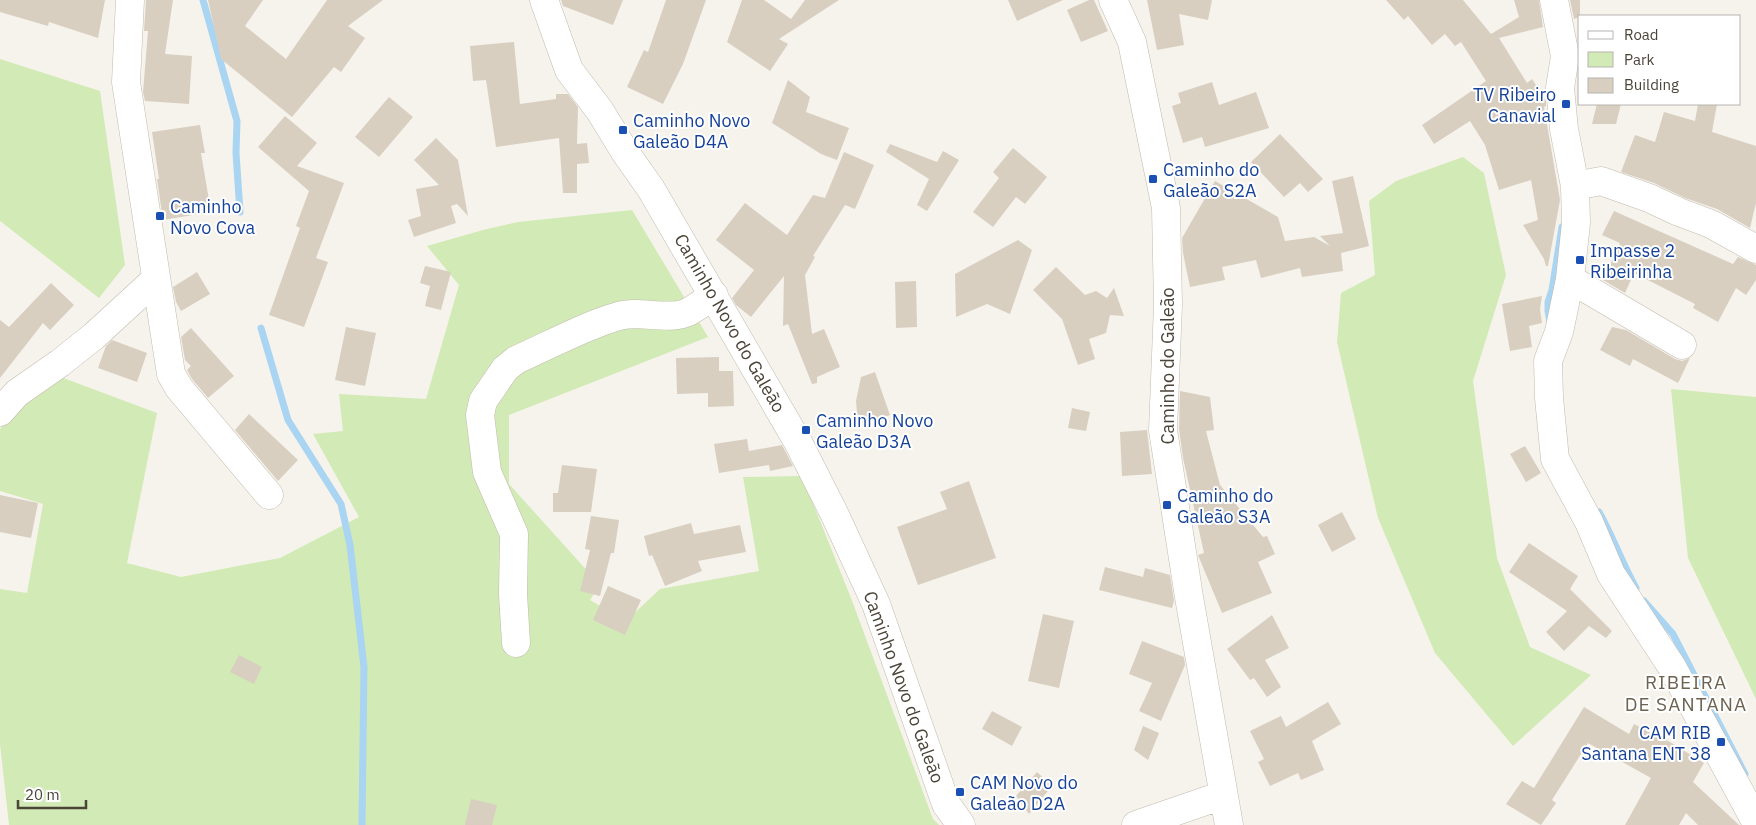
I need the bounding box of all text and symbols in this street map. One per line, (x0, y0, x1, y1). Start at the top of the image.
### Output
legend (1578, 15, 1741, 105)
text: Road (1624, 25, 1659, 44)
text: Park (1624, 50, 1654, 69)
text: Building (1624, 75, 1679, 94)
place label: TV Ribeiro Canavial (1473, 83, 1556, 127)
marker: TV Ribeiro Canavial (1560, 98, 1572, 110)
place label: Caminho Novo Galeão D4A (633, 109, 750, 153)
marker: Caminho Novo Galeão D4A (617, 124, 629, 136)
place label: Caminho do Galeão S2A (1163, 158, 1259, 202)
marker: Caminho do Galeão S2A (1147, 173, 1159, 185)
place label: Caminho Novo Cova (170, 195, 256, 239)
marker: Caminho Novo Cova (154, 210, 166, 222)
street label: Caminho Novo do Galeão (669, 229, 791, 417)
place label: Impasse 2 Ribeirinha (1590, 239, 1675, 283)
marker: Impasse 2 Ribeirinha (1574, 254, 1586, 266)
street label: Caminho do Galeão (1156, 287, 1179, 445)
place label: Caminho Novo Galeão D3A (816, 409, 933, 453)
marker: Caminho Novo Galeão D3A (800, 424, 812, 436)
place label: Caminho do Galeão S3A (1177, 484, 1273, 528)
marker: Caminho do Galeão S3A (1161, 499, 1173, 511)
street label: Caminho Novo do Galeão (859, 588, 949, 786)
district label: RIBEIRA DE SANTANA (1625, 670, 1747, 716)
place label: CAM RIB Santana ENT 38 (1581, 721, 1711, 765)
marker: CAM RIB Santana ENT 38 (1715, 736, 1727, 748)
place label: CAM Novo do Galeão D2A (970, 771, 1078, 815)
scale bar (18, 778, 85, 810)
text: 20 m (25, 785, 60, 804)
marker: CAM Novo do Galeão D2A (954, 786, 966, 798)

